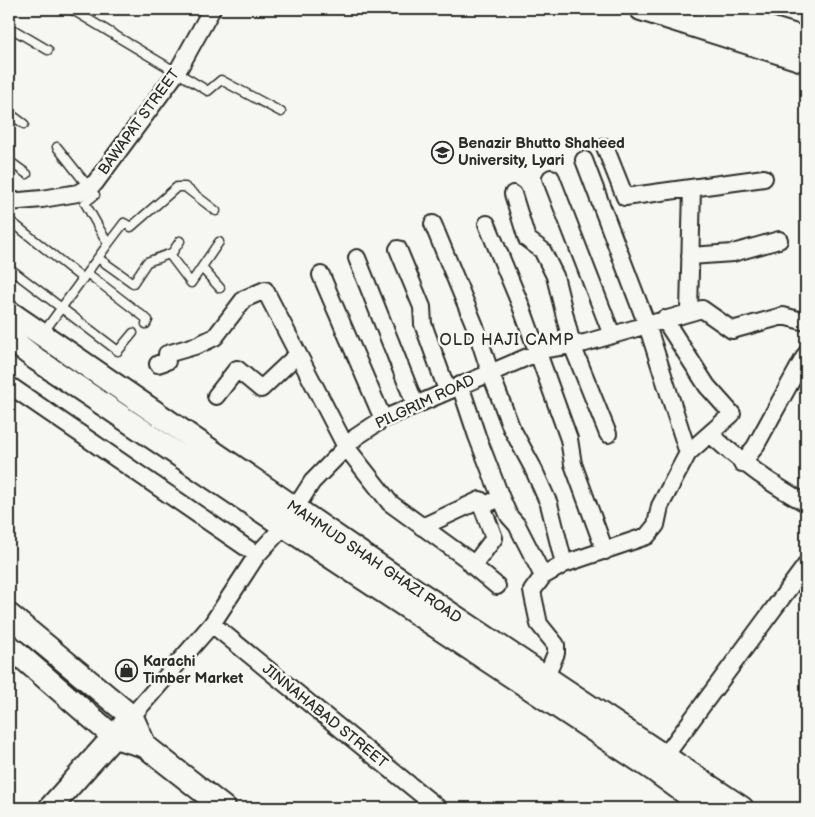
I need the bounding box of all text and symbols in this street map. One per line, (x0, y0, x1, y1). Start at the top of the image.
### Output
street label: BAWAPAT STREET (94, 65, 184, 179)
place label: Benazir Bhutto Shaheed University, Lyari (458, 134, 625, 170)
school or university icon: Benazir Bhutto Shaheed University, Lyari (430, 140, 454, 164)
district label: OLD HAJI CAMP (440, 331, 574, 350)
street label: PILGRIM ROAD (372, 371, 478, 433)
street label: MAHMUD SHAH GHAZI ROAD (283, 496, 465, 628)
place label: Karachi Timber Market (143, 652, 243, 688)
shop icon: Karachi Timber Market (115, 658, 139, 682)
street label: JINNAHABAD STREET (258, 660, 392, 772)

